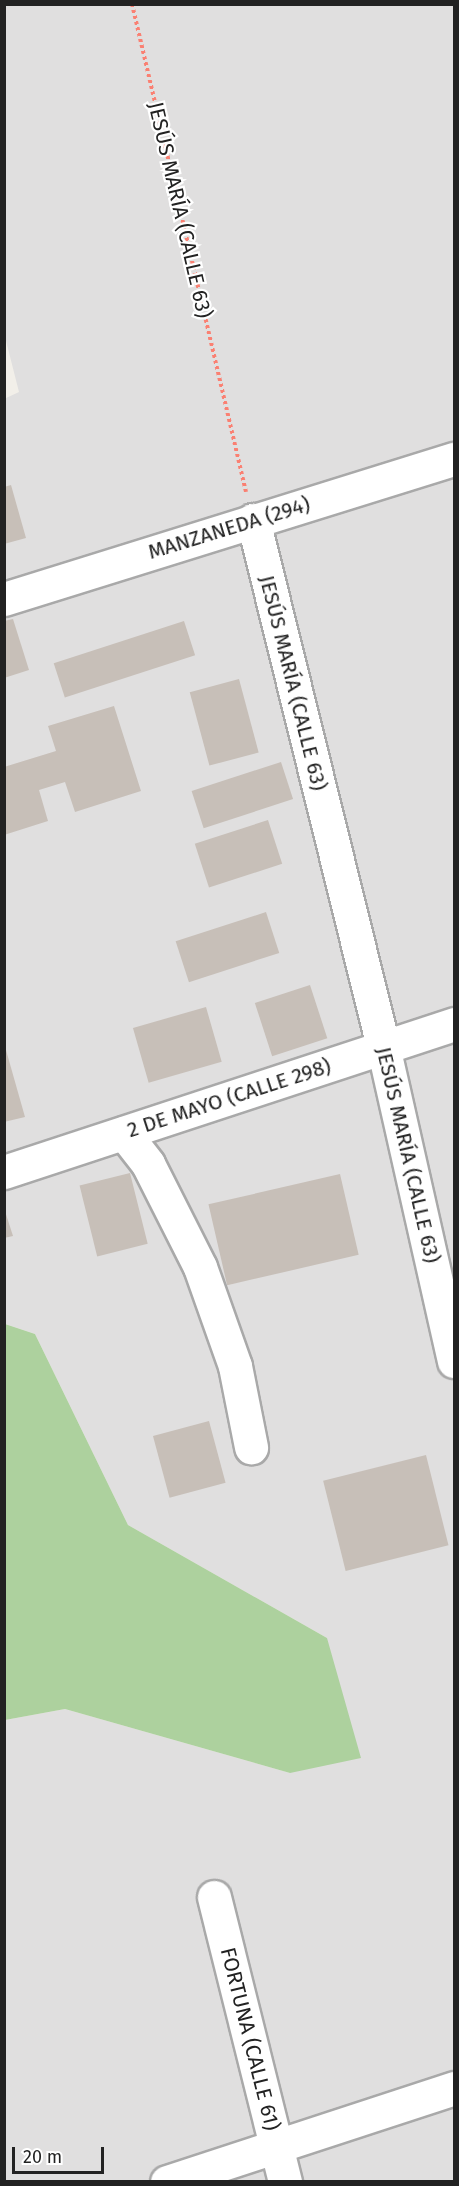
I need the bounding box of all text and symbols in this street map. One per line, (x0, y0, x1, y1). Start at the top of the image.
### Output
street label: JESÚS MARÍA (CALLE 63) (143, 99, 217, 321)
street label: MANZANEDA (294) (145, 491, 313, 565)
street label: JESÚS MARÍA (CALLE 63) (254, 573, 332, 793)
street label: JESÚS MARÍA (CALLE 63) (371, 1044, 445, 1266)
street label: 2 DE MAYO (CALLE 298) (124, 1053, 334, 1143)
street label: FORTUNA (CALLE 61) (215, 1945, 285, 2133)
scale bar (15, 2135, 106, 2173)
text: 20 m (23, 2146, 62, 2168)

